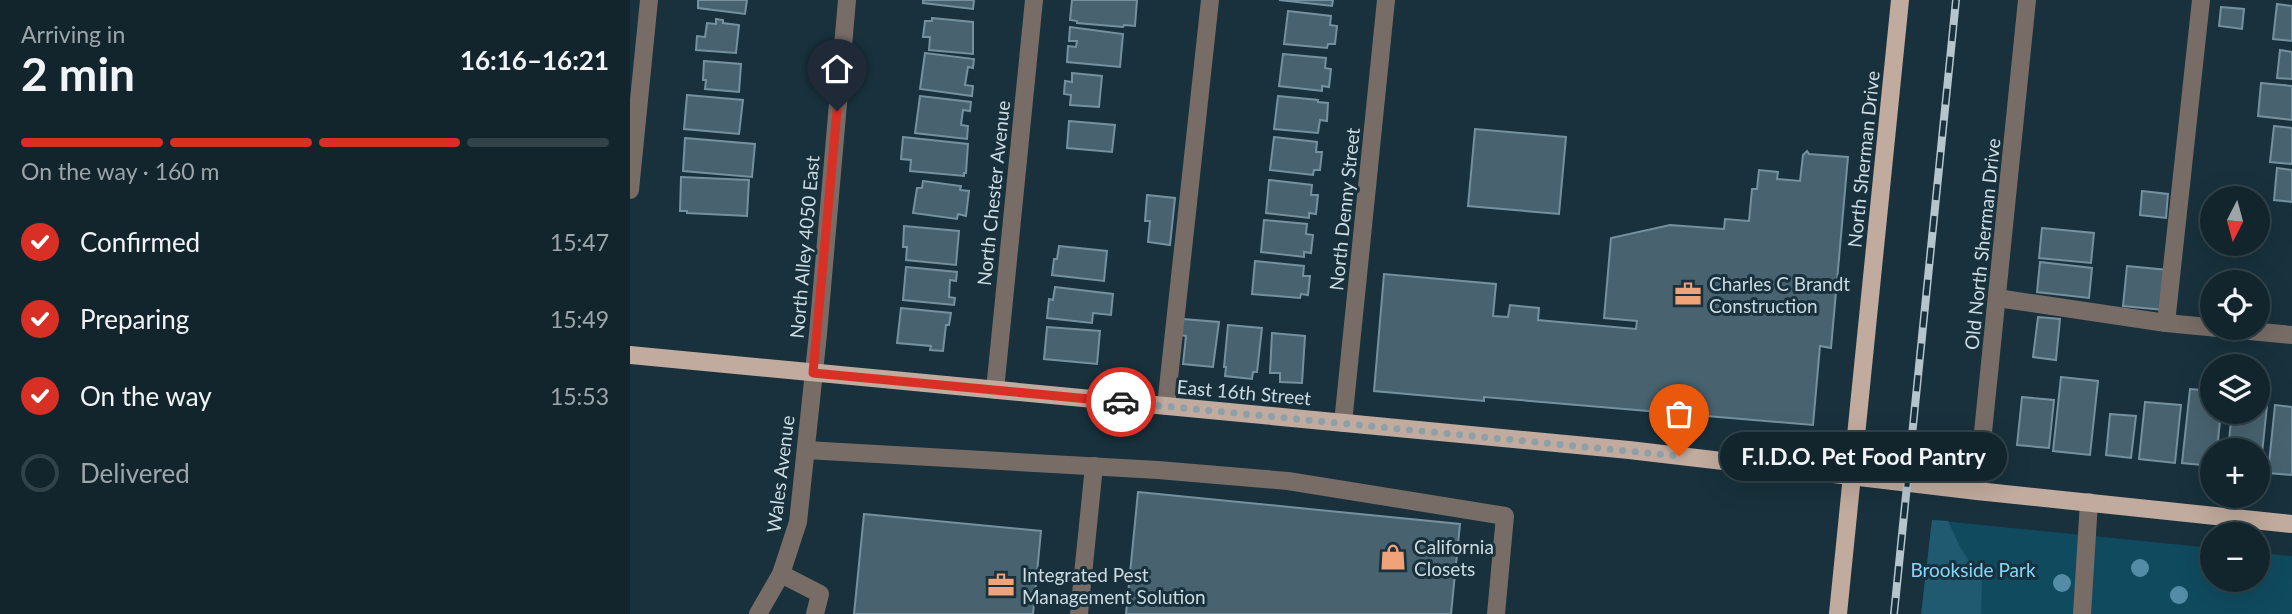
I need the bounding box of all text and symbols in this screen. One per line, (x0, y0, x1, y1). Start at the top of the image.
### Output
text: Arriving in (21, 20, 125, 48)
pin (807, 39, 867, 111)
text: 16:16–16:21 (460, 44, 609, 76)
text: 2 min (21, 46, 135, 101)
icon: home (818, 50, 856, 88)
street label: North Sherman Drive (1842, 69, 1884, 249)
street label: North Chester Avenue (972, 99, 1014, 287)
street label: North Denny Street (1324, 126, 1364, 292)
street label: Old North Sherman Drive (1959, 137, 2005, 351)
street label: North Alley 4050 East (785, 154, 823, 339)
text: On the way · 160 m (21, 157, 220, 185)
north arrow (2200, 186, 2270, 256)
map controls (2200, 186, 2270, 592)
icon: check (21, 223, 59, 261)
text: Confirmed (80, 226, 200, 258)
text: 15:47 (550, 228, 609, 256)
button: locate (2200, 270, 2270, 340)
place label: Charles C Brandt Construction (1709, 272, 1850, 317)
office icon: Charles C Brandt Construction (1673, 279, 1703, 309)
icon: check (21, 300, 59, 338)
text: Preparing (80, 303, 189, 335)
text: 15:49 (550, 305, 609, 333)
button: layers (2200, 354, 2270, 424)
courier (1086, 367, 1156, 437)
street label: East 16th Street (1176, 375, 1312, 409)
icon: check (21, 377, 59, 415)
text: On the way (80, 380, 212, 412)
text: 15:53 (550, 382, 609, 410)
icon: car (1102, 383, 1140, 421)
pin (1649, 384, 1709, 456)
icon: bag (1660, 395, 1698, 433)
street label: Wales Avenue (761, 414, 799, 534)
callout: F.I.D.O. Pet Food Pantry (1721, 432, 2008, 480)
button: + (2200, 438, 2270, 508)
text: F.I.D.O. Pet Food Pantry (1741, 442, 1986, 470)
text: Delivered (80, 457, 190, 489)
button: − (2200, 522, 2270, 592)
place label: California Closets (1414, 535, 1494, 580)
shop icon: California Closets (1378, 542, 1408, 572)
park label: Brookside Park (1910, 558, 2036, 581)
place label: Integrated Pest Management Solution (1022, 563, 1206, 608)
office icon: Integrated Pest Management Solution (986, 570, 1016, 600)

